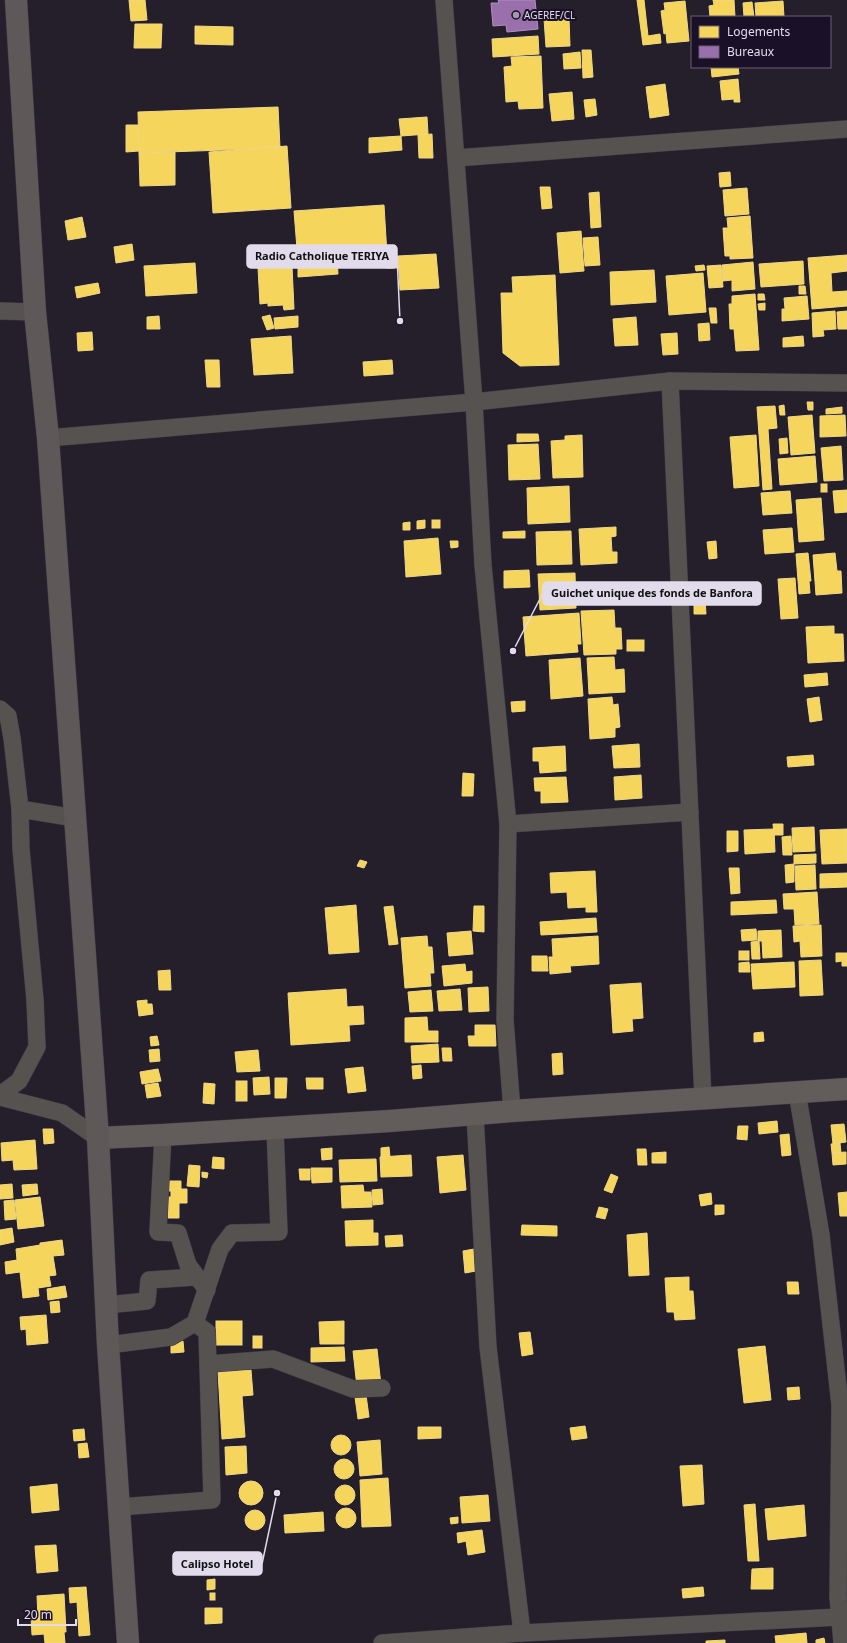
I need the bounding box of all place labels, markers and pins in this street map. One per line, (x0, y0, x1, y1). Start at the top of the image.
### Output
place label: AGEREF/CL (524, 8, 575, 22)
marker: AGEREF/CL (511, 10, 521, 20)
callout: Radio Catholique TERIYA (247, 245, 397, 268)
callout: Guichet unique des fonds de Banfora (543, 582, 761, 605)
callout: Calipso Hotel (173, 1552, 262, 1575)

